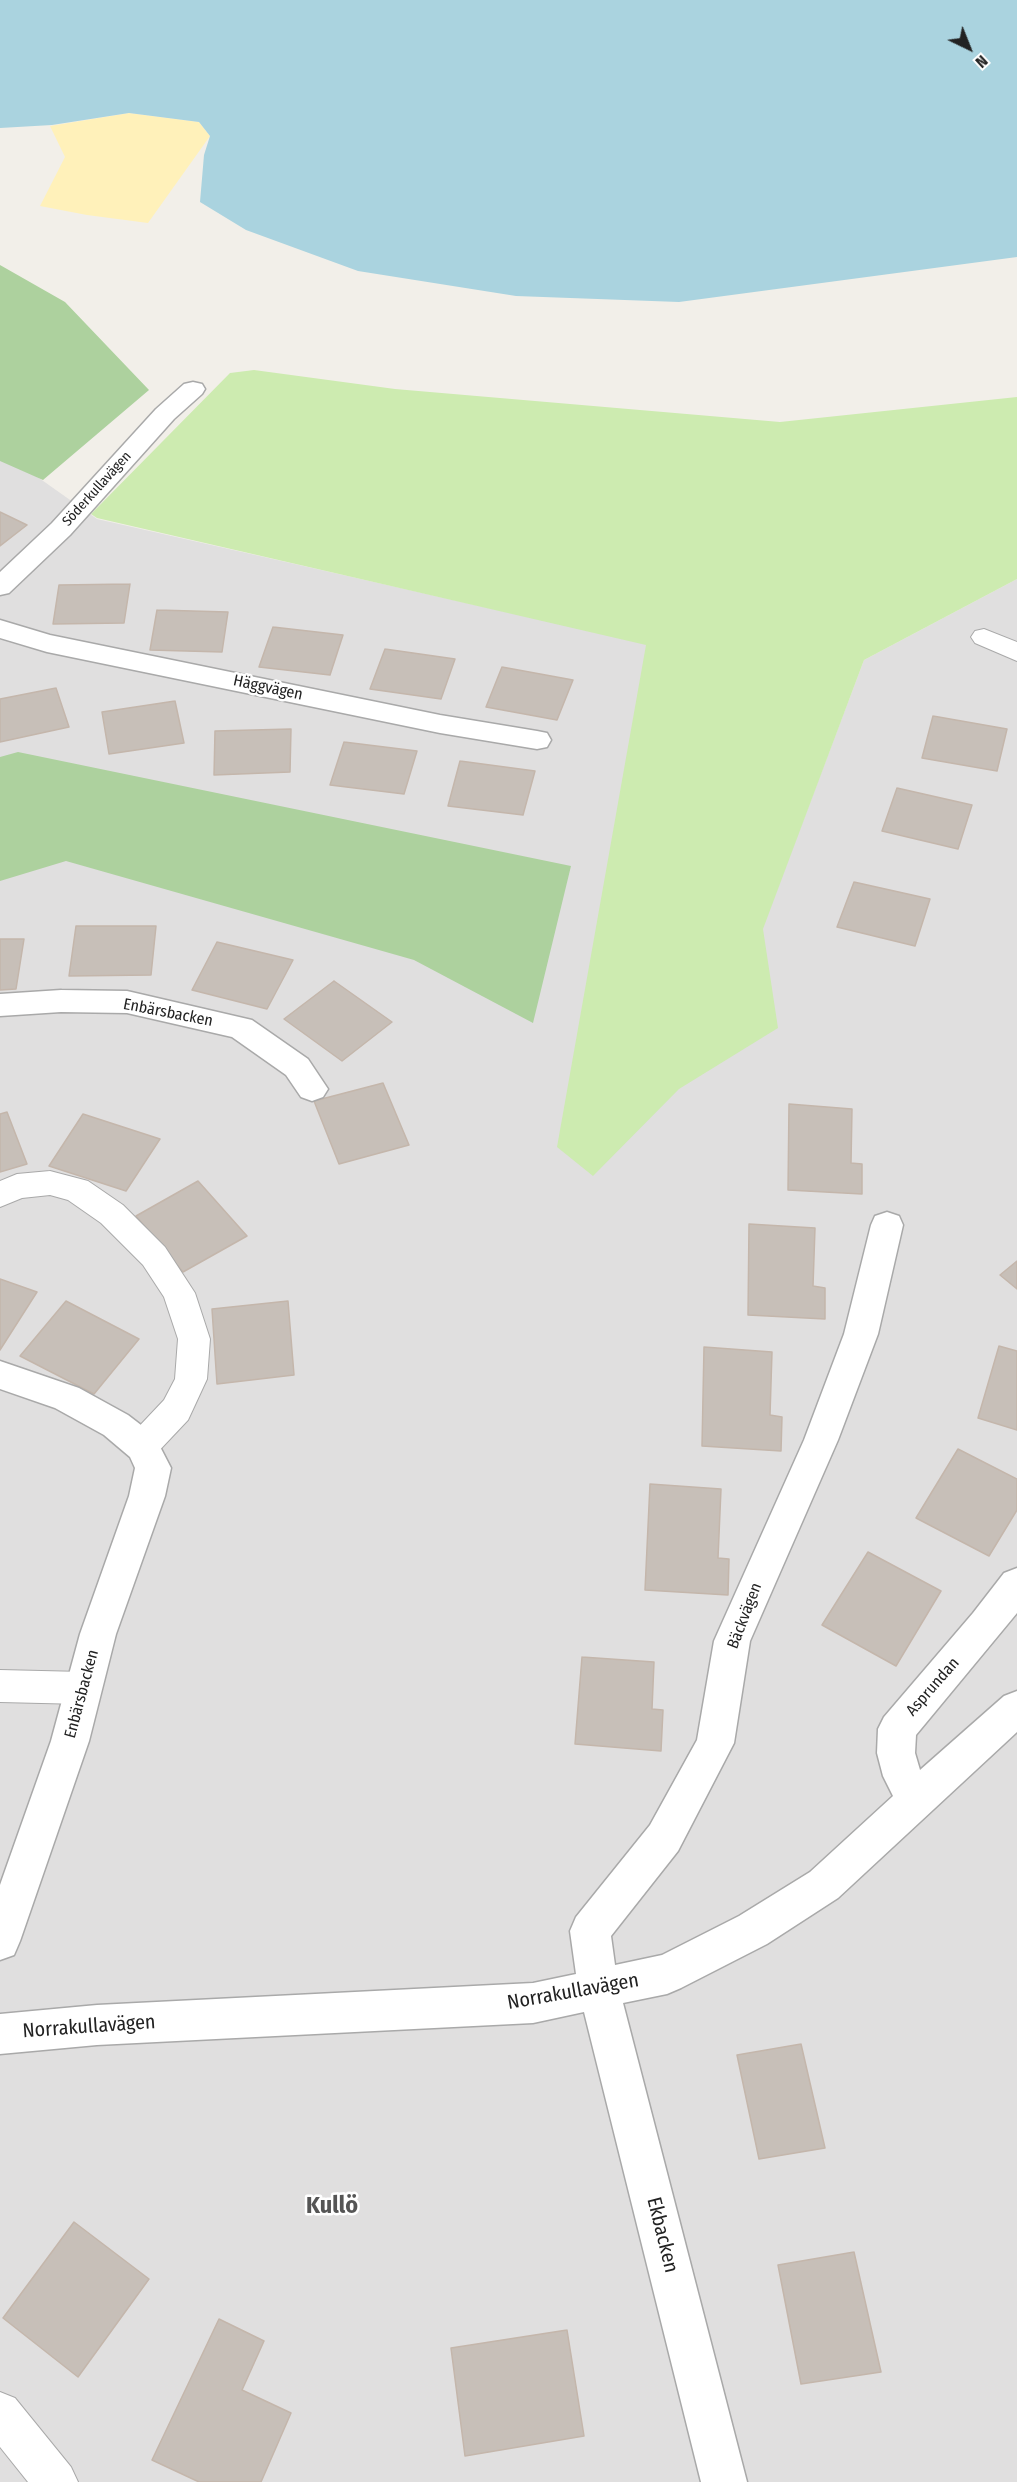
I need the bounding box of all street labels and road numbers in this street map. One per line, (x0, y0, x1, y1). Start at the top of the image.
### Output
street label: Söderkullavägen (59, 448, 135, 530)
street label: Häggvägen (231, 671, 305, 705)
street label: Enbärsbacken (122, 995, 214, 1031)
street label: Bäckvägen (724, 1580, 766, 1652)
street label: Enbärsbacken (61, 1648, 103, 1740)
street label: Asprundan (902, 1654, 964, 1720)
street label: Norrakullavägen (505, 1969, 641, 2015)
street label: Norrakullavägen (22, 2010, 156, 2044)
street label: Ekbacken (641, 2195, 683, 2275)

